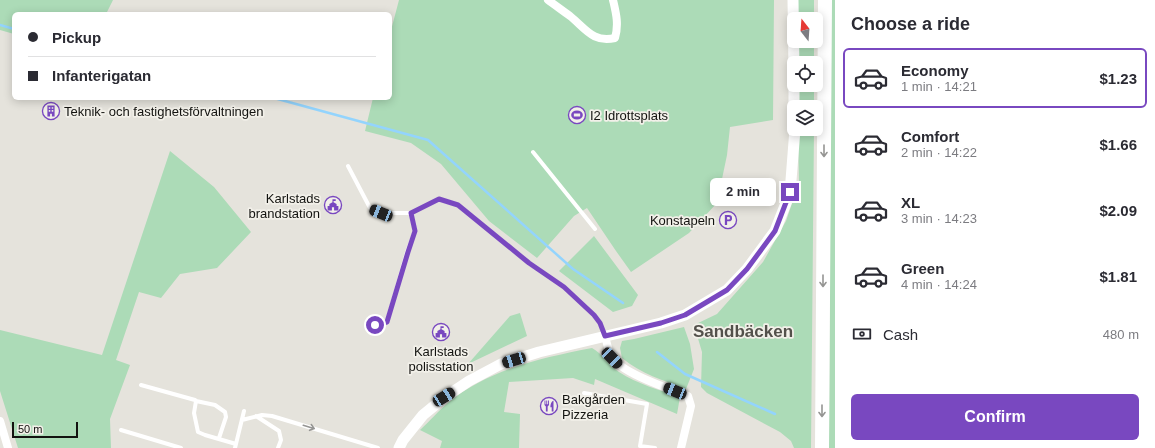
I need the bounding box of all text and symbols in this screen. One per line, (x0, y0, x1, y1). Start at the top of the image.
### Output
north arrow (787, 12, 823, 48)
map controls (787, 12, 823, 136)
text: Choose a ride (851, 14, 970, 34)
text: Pickup (52, 29, 101, 46)
button: locate (787, 56, 823, 92)
icon: car (853, 60, 889, 96)
text: Economy (901, 62, 969, 79)
text: Infanterigatan (52, 67, 151, 84)
text: $1.23 (1099, 70, 1137, 87)
text: 1 min · 14:21 (901, 79, 977, 94)
button: layers (787, 100, 823, 136)
building icon: Teknik- och fastighetsförvaltningen (41, 101, 61, 121)
place label: Teknik- och fastighetsförvaltningen (64, 104, 263, 119)
sports icon: I2 Idrottsplats (567, 105, 587, 125)
place label: I2 Idrottsplats (590, 108, 669, 123)
icon: car (853, 126, 889, 162)
text: Comfort (901, 128, 959, 145)
text: $1.66 (1099, 136, 1137, 153)
one-way arrow (820, 144, 828, 157)
text: 2 min · 14:22 (901, 145, 977, 160)
callout: 2 min (710, 178, 776, 206)
route end (781, 183, 799, 201)
text: 2 min (726, 184, 760, 199)
place label: Karlstads brandstation (248, 191, 320, 221)
icon: car (853, 192, 889, 228)
text: XL (901, 194, 920, 211)
public building icon: Karlstads brandstation (323, 195, 343, 215)
text: $2.09 (1099, 202, 1137, 219)
car (368, 203, 394, 223)
parking icon: Konstapeln (718, 210, 738, 230)
text: 3 min · 14:23 (901, 211, 977, 226)
place label: Konstapeln (650, 213, 715, 228)
icon: car (853, 258, 889, 294)
text: Green (901, 260, 944, 277)
text: $1.81 (1099, 268, 1137, 285)
one-way arrow (819, 274, 827, 287)
text: 4 min · 14:24 (901, 277, 977, 292)
route start (366, 316, 384, 334)
public building icon: Karlstads polisstation (431, 322, 451, 342)
district label: Sandbäcken (693, 322, 793, 341)
icon: cash (851, 323, 873, 345)
text: Cash (883, 326, 918, 343)
text: 480 m (1103, 327, 1139, 342)
place label: Karlstads polisstation (408, 344, 474, 374)
car (599, 345, 625, 371)
car (501, 351, 527, 369)
car (662, 381, 688, 401)
car (431, 386, 457, 408)
place label: Bakgården Pizzeria (562, 392, 625, 422)
button: Confirm (851, 394, 1139, 440)
restaurant icon: Bakgården Pizzeria (539, 396, 559, 416)
one-way arrow (818, 404, 826, 417)
scale bar (12, 420, 78, 439)
text: 50 m (18, 423, 42, 435)
one-way arrow (302, 424, 315, 431)

